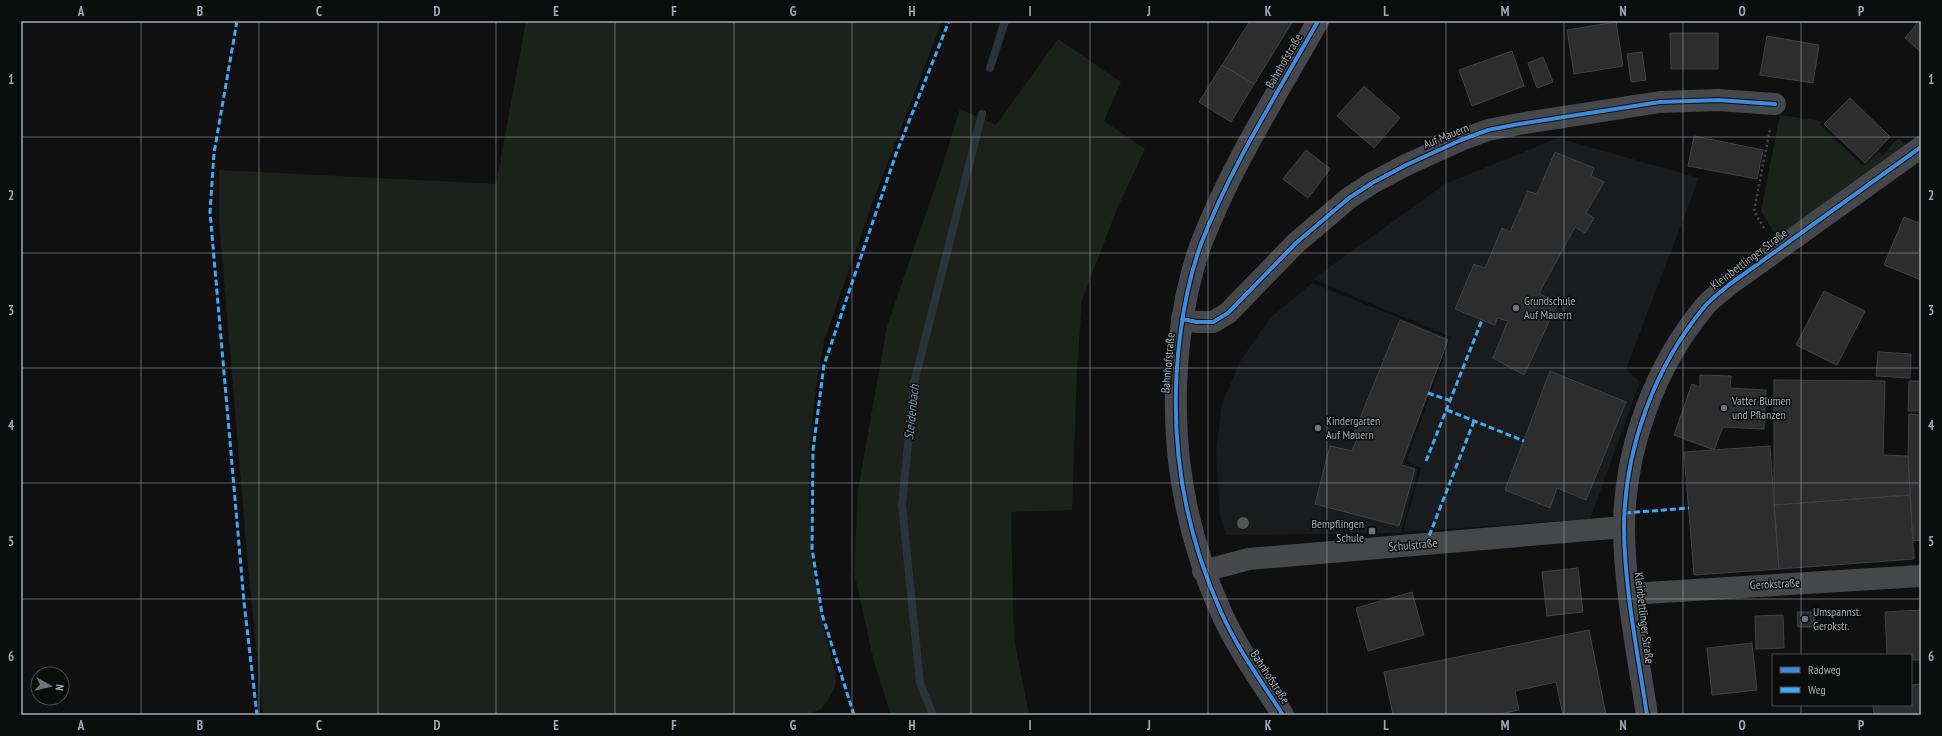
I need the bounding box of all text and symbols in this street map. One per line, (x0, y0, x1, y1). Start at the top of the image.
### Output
text: A (77, 3, 85, 20)
text: B (197, 3, 203, 20)
text: C (316, 3, 322, 20)
text: D (434, 3, 441, 20)
text: E (553, 3, 559, 20)
text: F (671, 3, 677, 20)
text: G (790, 3, 797, 20)
text: H (909, 3, 916, 20)
text: I (1028, 3, 1032, 20)
text: J (1146, 3, 1151, 20)
text: K (1265, 3, 1272, 20)
text: L (1383, 3, 1389, 20)
text: M (1501, 3, 1510, 20)
text: N (1619, 3, 1627, 20)
text: O (1738, 3, 1746, 20)
text: P (1858, 3, 1864, 20)
street label: Bahnhofstraße (1262, 31, 1305, 91)
text: 1 (8, 71, 14, 88)
text: 1 (1928, 71, 1934, 88)
street label: Auf Mauern (1421, 120, 1471, 151)
text: 2 (8, 187, 14, 204)
text: 2 (1928, 187, 1934, 204)
street label: Kleinbettlinger Straße (1707, 225, 1790, 292)
place label: Grundschule Auf Mauern (1524, 293, 1575, 322)
text: 3 (8, 302, 14, 319)
text: 3 (1928, 302, 1934, 319)
marker: Grundschule Auf Mauern (1511, 303, 1521, 313)
street label: Bahnhofstraße (1157, 332, 1178, 394)
water label: Steidenbach (900, 382, 923, 440)
place label: Vatter Blumen und Pflanzen (1731, 393, 1791, 422)
marker: Vatter Blumen und Pflanzen (1719, 403, 1729, 413)
place label: Kindergarten Auf Mauern (1326, 413, 1380, 442)
text: 4 (8, 417, 15, 434)
text: 4 (1928, 417, 1935, 434)
marker: Kindergarten Auf Mauern (1313, 423, 1323, 433)
place label: Bempflingen Schule (1311, 516, 1364, 545)
marker: Bempflingen Schule (1367, 526, 1377, 536)
text: 5 (8, 533, 14, 550)
text: 5 (1928, 533, 1934, 550)
street label: Schulstraße (1388, 535, 1438, 554)
street label: Kleinbettlinger Straße (1631, 571, 1658, 665)
street label: Gerokstraße (1749, 575, 1800, 592)
place label: Umspannst. Gerokstr. (1813, 604, 1861, 633)
marker: Umspannst. Gerokstr. (1800, 614, 1810, 624)
street label: Bahnhofstraße (1248, 647, 1293, 706)
text: 6 (8, 648, 14, 665)
text: 6 (1928, 648, 1934, 665)
legend (1772, 654, 1912, 706)
text: Radweg (1808, 662, 1841, 677)
north arrow (30, 666, 70, 706)
text: Weg (1808, 682, 1826, 697)
text: N (53, 683, 67, 691)
text: A (77, 717, 85, 734)
text: B (197, 717, 203, 734)
text: C (316, 717, 322, 734)
text: D (434, 717, 441, 734)
text: E (553, 717, 559, 734)
text: F (671, 717, 677, 734)
text: G (790, 717, 797, 734)
text: H (909, 717, 916, 734)
text: I (1028, 717, 1032, 734)
text: J (1146, 717, 1151, 734)
text: K (1265, 717, 1272, 734)
text: L (1383, 717, 1389, 734)
text: M (1501, 717, 1510, 734)
text: N (1619, 717, 1627, 734)
text: O (1738, 717, 1746, 734)
text: P (1858, 717, 1864, 734)

